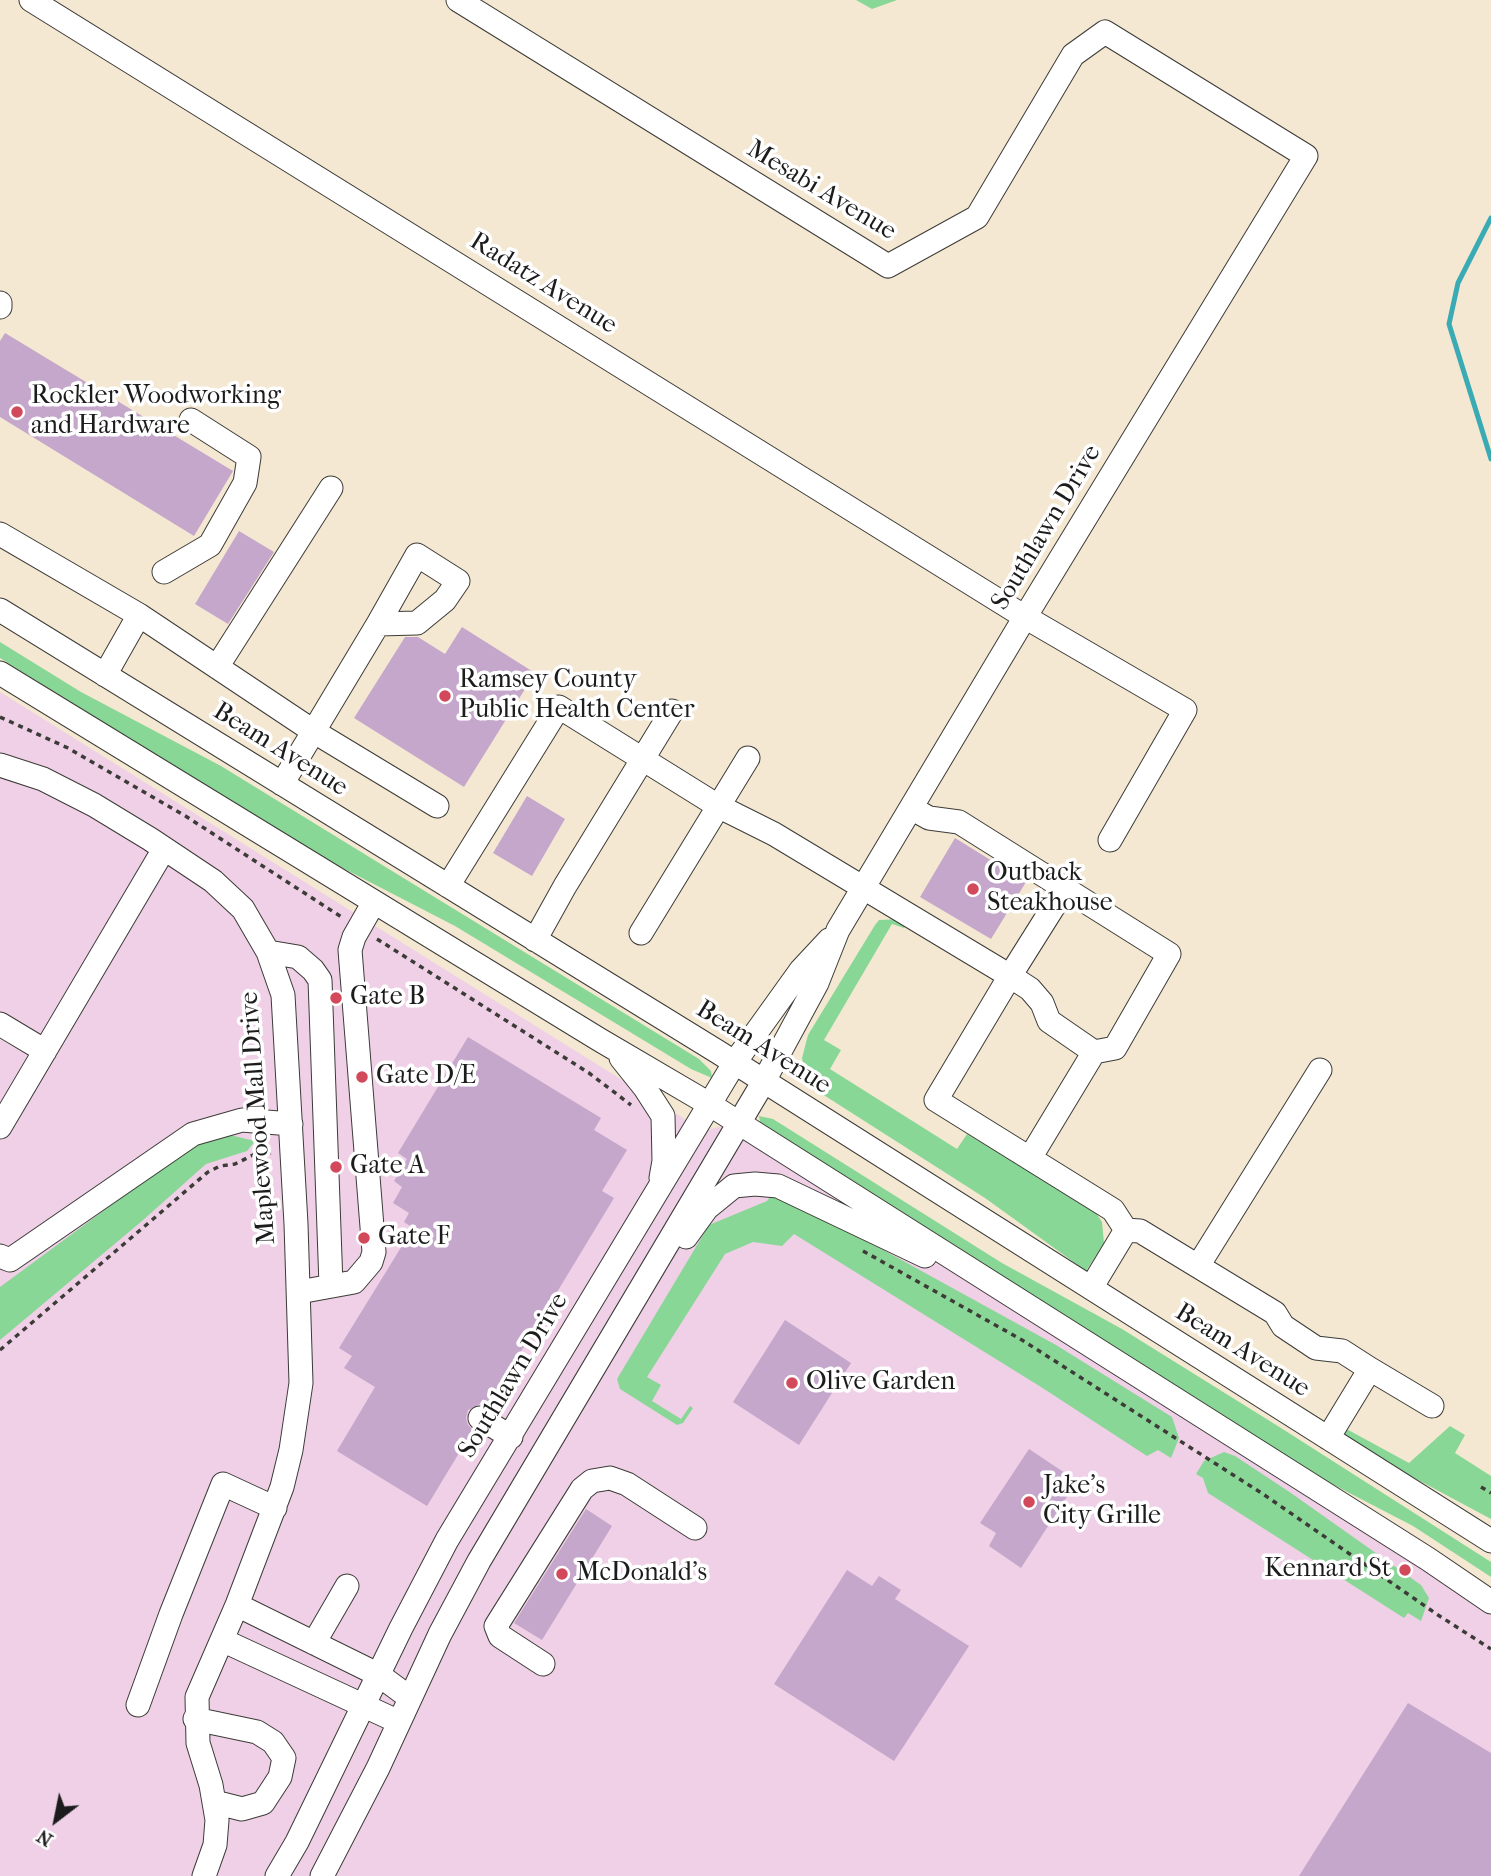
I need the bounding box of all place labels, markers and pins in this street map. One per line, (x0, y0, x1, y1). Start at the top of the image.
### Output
place label: Rockler Woodworking and Hardware (31, 381, 281, 442)
marker: Rockler Woodworking and Hardware (9, 404, 25, 420)
place label: Ramsey County Public Health Center (459, 665, 694, 726)
marker: Ramsey County Public Health Center (437, 688, 453, 704)
place label: Outback Steakhouse (987, 858, 1113, 920)
marker: Outback Steakhouse (965, 881, 981, 897)
place label: Gate B (350, 982, 425, 1014)
marker: Gate B (328, 990, 344, 1006)
place label: Gate D/E (376, 1061, 476, 1093)
marker: Gate D/E (354, 1069, 370, 1085)
place label: Gate A (350, 1151, 425, 1183)
marker: Gate A (328, 1159, 344, 1175)
place label: Gate F (378, 1222, 450, 1254)
marker: Gate F (356, 1230, 372, 1246)
place label: Olive Garden (806, 1367, 955, 1399)
marker: Olive Garden (784, 1375, 800, 1391)
place label: Jake's City Grille (1043, 1471, 1161, 1532)
marker: Jake's City Grille (1021, 1494, 1037, 1510)
place label: Kennard St (1264, 1554, 1391, 1586)
place label: McDonald's (576, 1558, 707, 1590)
marker: Kennard St (1397, 1562, 1413, 1578)
marker: McDonald's (554, 1566, 570, 1582)

